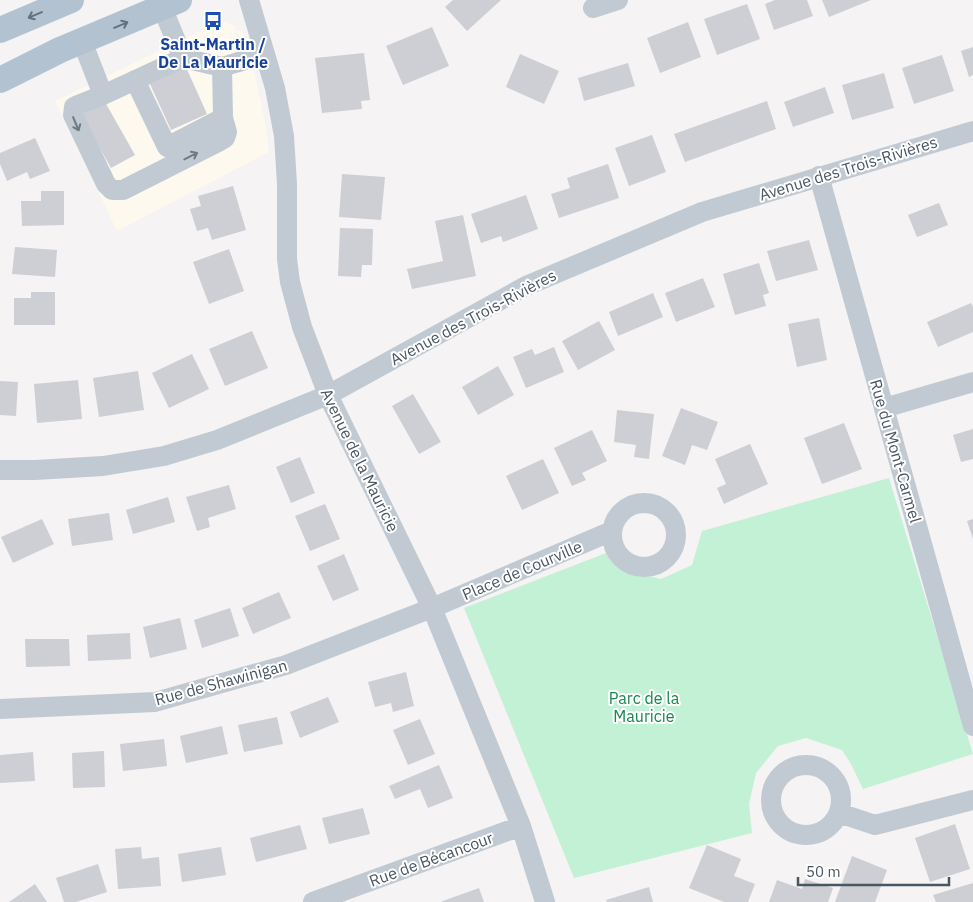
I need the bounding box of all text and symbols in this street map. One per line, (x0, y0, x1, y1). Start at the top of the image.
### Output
bus stop icon: Saint-Martin / De La Mauricie (202, 10, 224, 32)
one-way arrow (28, 11, 43, 20)
one-way arrow (113, 19, 128, 29)
place label: Saint-Martin / De La Mauricie (158, 34, 268, 72)
one-way arrow (72, 116, 81, 131)
street label: Avenue des Trois-Rivières (756, 131, 940, 205)
one-way arrow (183, 151, 197, 161)
street label: Avenue des Trois-Rivières (387, 265, 559, 369)
street label: Rue du Mont-Carmel (866, 377, 926, 525)
street label: Avenue de la Mauricie (317, 385, 404, 535)
street label: Place de Courville (459, 536, 585, 604)
street label: Rue de Shawinigan (153, 655, 289, 709)
park label: Parc de la Mauricie (609, 688, 680, 726)
street label: Rue de Bécancour (366, 827, 496, 891)
scale bar (798, 854, 949, 886)
text: 50 m (806, 862, 841, 881)

